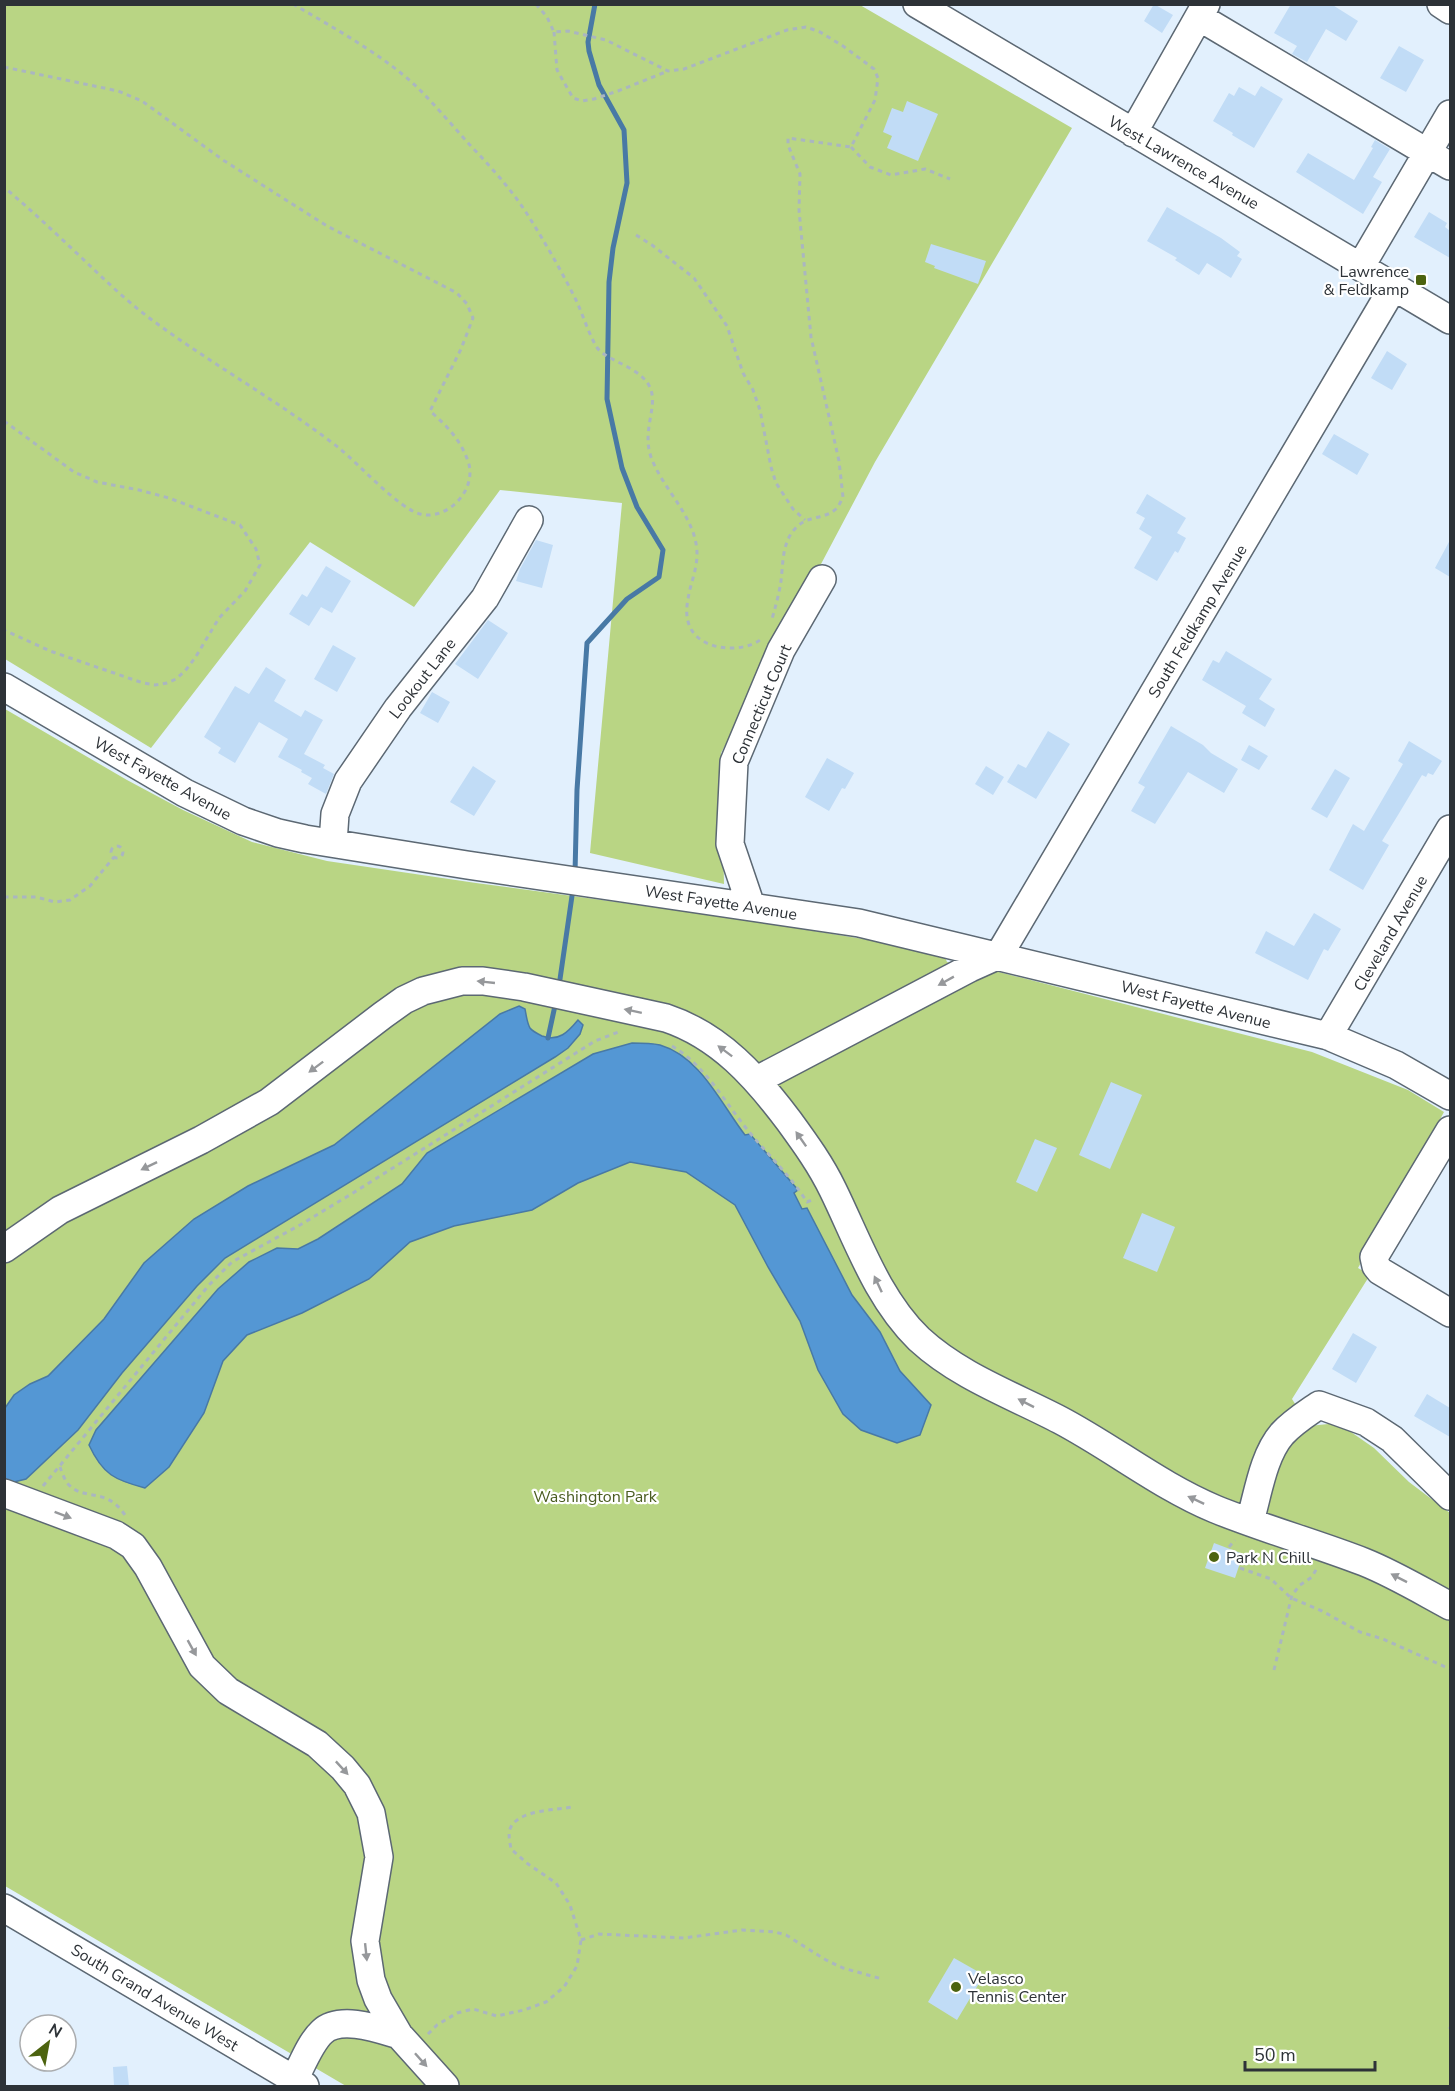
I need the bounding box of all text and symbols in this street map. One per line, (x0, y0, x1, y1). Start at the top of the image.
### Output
street label: West Lawrence Avenue (1104, 111, 1263, 215)
place label: Lawrence & Feldkamp (1323, 261, 1409, 301)
marker: Lawrence & Feldkamp (1414, 273, 1428, 287)
street label: South Feldkamp Avenue (1143, 541, 1252, 702)
street label: Lookout Lane (384, 634, 461, 723)
street label: Connecticut Court (727, 641, 797, 768)
street label: West Fayette Avenue (90, 732, 235, 826)
street label: Cleveland Avenue (1349, 871, 1433, 996)
street label: West Fayette Avenue (643, 880, 799, 926)
one-way arrow (937, 976, 954, 986)
street label: West Fayette Avenue (1118, 976, 1273, 1034)
one-way arrow (476, 977, 495, 987)
one-way arrow (623, 1006, 642, 1015)
one-way arrow (717, 1045, 733, 1057)
one-way arrow (309, 1060, 324, 1072)
one-way arrow (795, 1131, 807, 1147)
one-way arrow (141, 1161, 158, 1171)
one-way arrow (873, 1275, 882, 1292)
one-way arrow (1018, 1398, 1035, 1408)
park label: Washington Park (533, 1486, 658, 1508)
one-way arrow (1187, 1495, 1204, 1504)
one-way arrow (54, 1511, 72, 1520)
place label: Park N Chill (1226, 1547, 1311, 1569)
marker: Park N Chill (1207, 1550, 1221, 1564)
one-way arrow (1390, 1574, 1408, 1584)
one-way arrow (187, 1640, 197, 1657)
one-way arrow (335, 1761, 349, 1776)
street label: South Grand Avenue West (67, 1939, 243, 2057)
one-way arrow (362, 1943, 371, 1962)
place label: Velasco Tennis Center (967, 1968, 1066, 2008)
marker: Velasco Tennis Center (949, 1980, 963, 1994)
north arrow (18, 2013, 78, 2073)
text: N (44, 2018, 66, 2044)
scale bar (1245, 2034, 1376, 2072)
text: 50 m (1254, 2043, 1296, 2067)
one-way arrow (414, 2052, 427, 2067)

